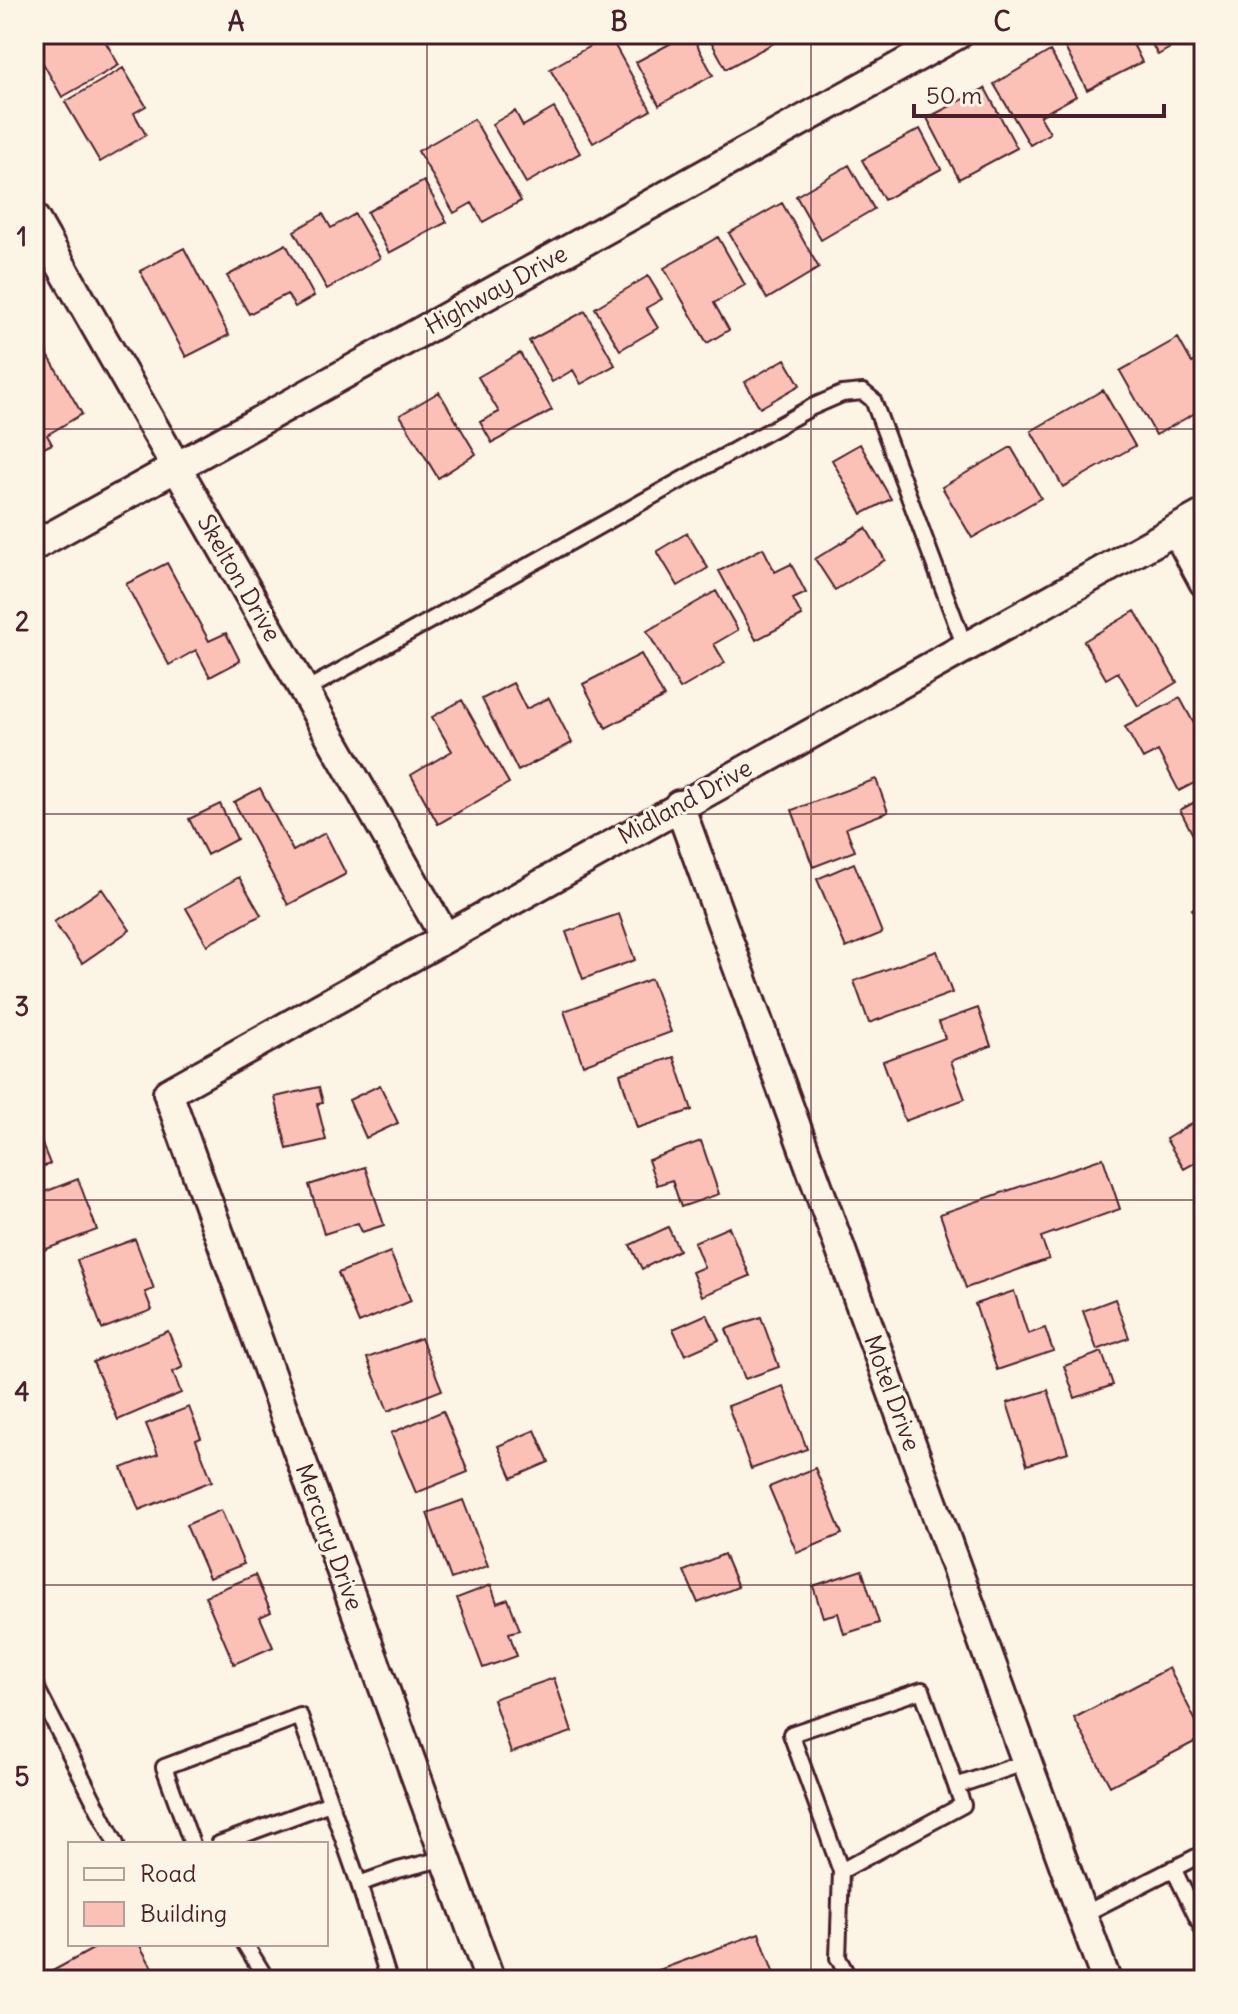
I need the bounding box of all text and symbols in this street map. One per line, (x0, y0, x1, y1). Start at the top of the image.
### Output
text: A (228, 5, 245, 38)
text: B (610, 5, 628, 38)
text: C (993, 5, 1011, 38)
scale bar (914, 68, 1164, 118)
text: 50 m (926, 80, 982, 110)
text: 1 (17, 220, 27, 253)
street label: Highway Drive (419, 238, 572, 341)
street label: Skelton Drive (191, 509, 288, 646)
text: 2 (15, 605, 29, 638)
street label: Midland Drive (612, 752, 757, 850)
text: 3 (15, 990, 29, 1023)
street label: Motel Drive (858, 1331, 928, 1455)
text: 4 (14, 1375, 30, 1408)
street label: Mercury Drive (290, 1459, 370, 1614)
text: 5 (15, 1760, 30, 1793)
legend (68, 1842, 328, 1946)
text: Road (140, 1858, 196, 1888)
text: Building (140, 1898, 227, 1928)

